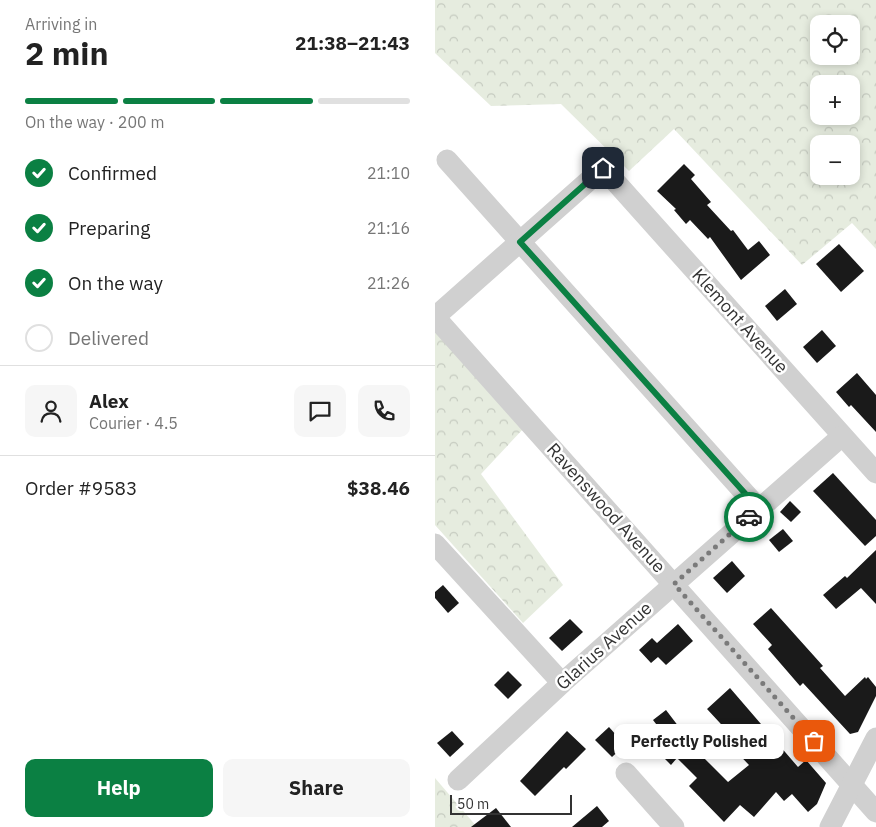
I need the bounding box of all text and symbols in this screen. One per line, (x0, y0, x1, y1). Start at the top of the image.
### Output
text: Arriving in (25, 14, 97, 34)
map controls (810, 15, 860, 185)
button: locate (810, 15, 860, 65)
text: 21:38–21:43 (295, 31, 410, 55)
text: 2 min (25, 32, 109, 74)
button: + (810, 75, 860, 125)
text: On the way · 200 m (25, 112, 164, 132)
button: − (810, 135, 860, 185)
pin (582, 147, 624, 189)
icon: home (589, 154, 617, 182)
icon: check (25, 159, 53, 187)
text: Confirmed (68, 161, 157, 185)
text: 21:10 (367, 163, 410, 183)
icon: check (25, 214, 53, 242)
text: Preparing (68, 216, 150, 240)
text: 21:16 (367, 218, 410, 238)
street label: Klemont Avenue (687, 264, 793, 378)
icon: check (25, 269, 53, 297)
text: On the way (68, 271, 163, 295)
text: 21:26 (367, 273, 410, 293)
text: Delivered (68, 326, 149, 350)
button: person (25, 385, 77, 437)
button: chat (294, 385, 346, 437)
button: phone (358, 385, 410, 437)
text: Alex (89, 389, 129, 413)
text: Courier · 4.5 (89, 413, 178, 433)
street label: Ravenswood Avenue (542, 438, 671, 577)
text: Order #9583 (25, 476, 137, 500)
text: $38.46 (347, 476, 410, 500)
courier (724, 492, 774, 542)
icon: car (735, 503, 763, 531)
street label: Glarius Avenue (551, 596, 657, 695)
pin (793, 720, 835, 762)
callout: Perfectly Polished (614, 724, 784, 758)
icon: bag (800, 727, 828, 755)
text: Perfectly Polished (631, 731, 767, 751)
button: Help (25, 759, 213, 817)
button: Share (223, 759, 410, 817)
scale bar (450, 792, 573, 815)
text: 50 m (457, 795, 489, 813)

